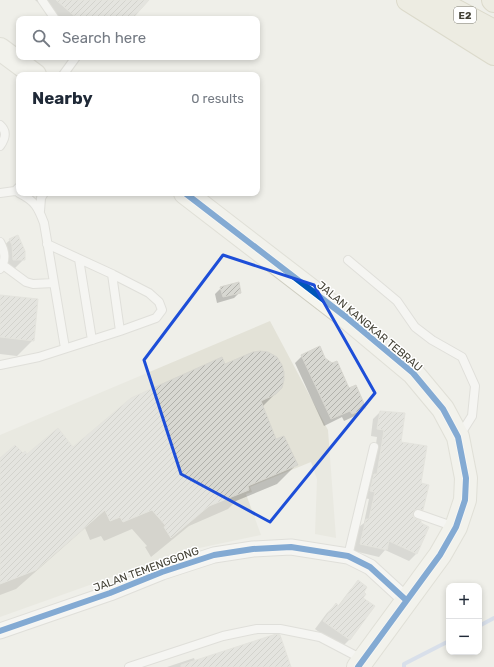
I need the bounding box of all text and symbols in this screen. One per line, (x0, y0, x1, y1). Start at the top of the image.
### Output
road number: E2 (454, 7, 476, 23)
search box (16, 16, 260, 60)
icon: search (30, 27, 52, 49)
text: Search here (62, 29, 146, 47)
text: Nearby (32, 88, 93, 108)
text: 0 results (191, 91, 244, 106)
street label: JALAN KANGKAR TEBRAU (314, 279, 425, 374)
street label: JALAN TEMENGGONG (92, 544, 201, 595)
map controls (446, 583, 482, 655)
button: + (446, 583, 482, 619)
button: − (446, 619, 482, 655)

